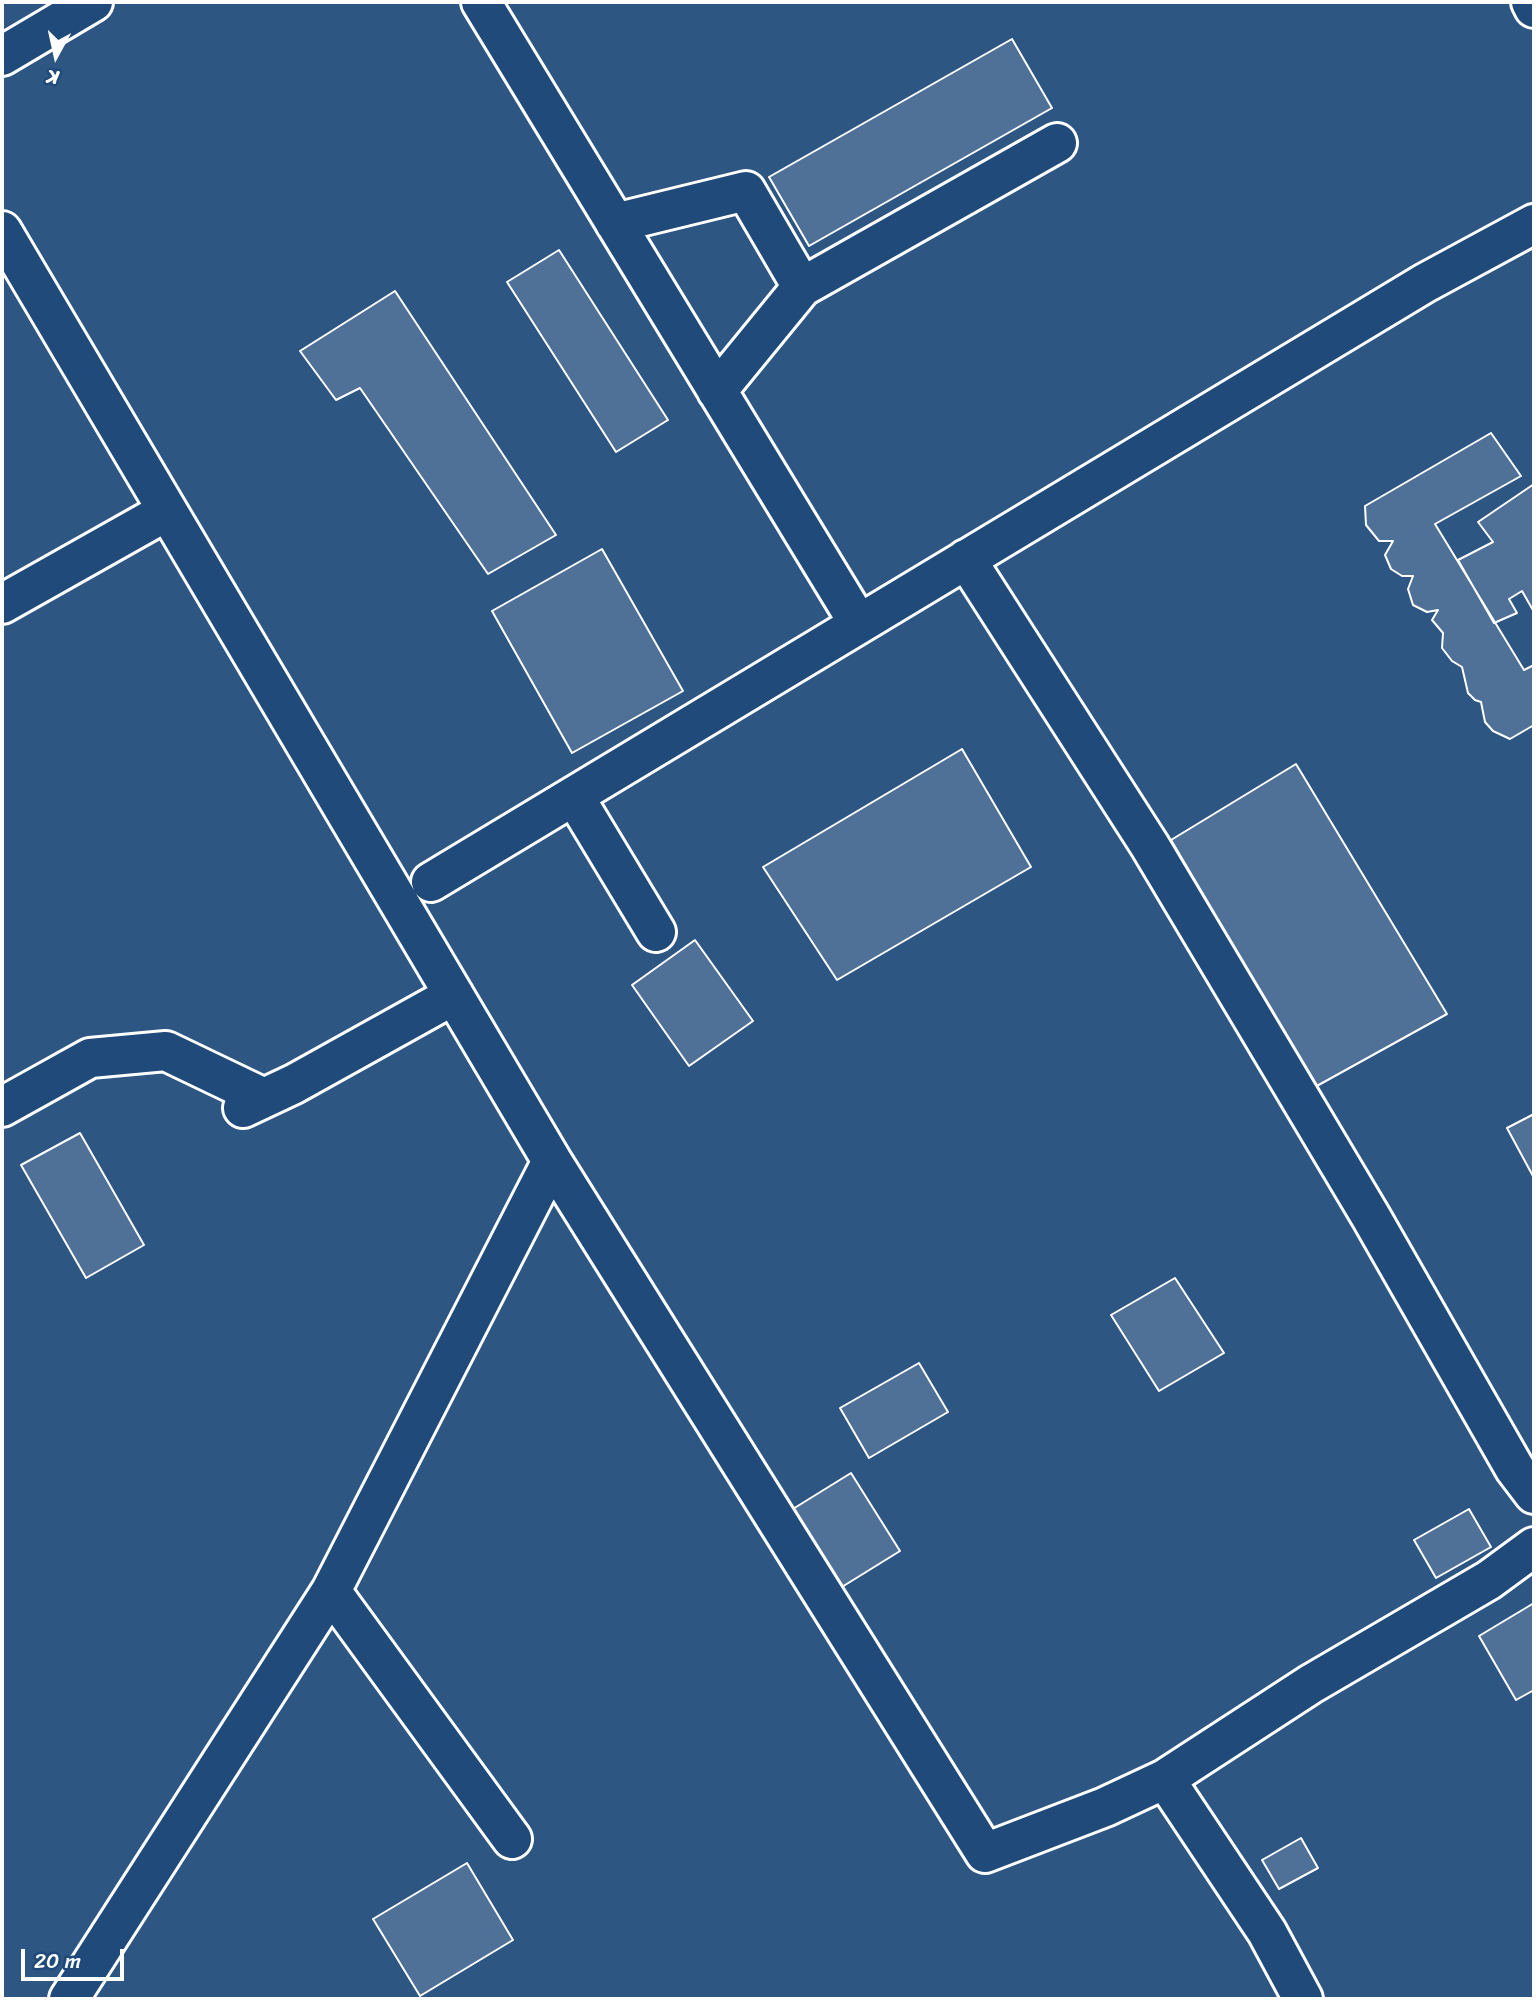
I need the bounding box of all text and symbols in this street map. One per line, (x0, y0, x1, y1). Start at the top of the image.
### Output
north arrow (21, 21, 91, 91)
text: K (45, 60, 61, 94)
scale bar (24, 1934, 128, 1978)
text: 20 m (34, 1942, 81, 1980)

